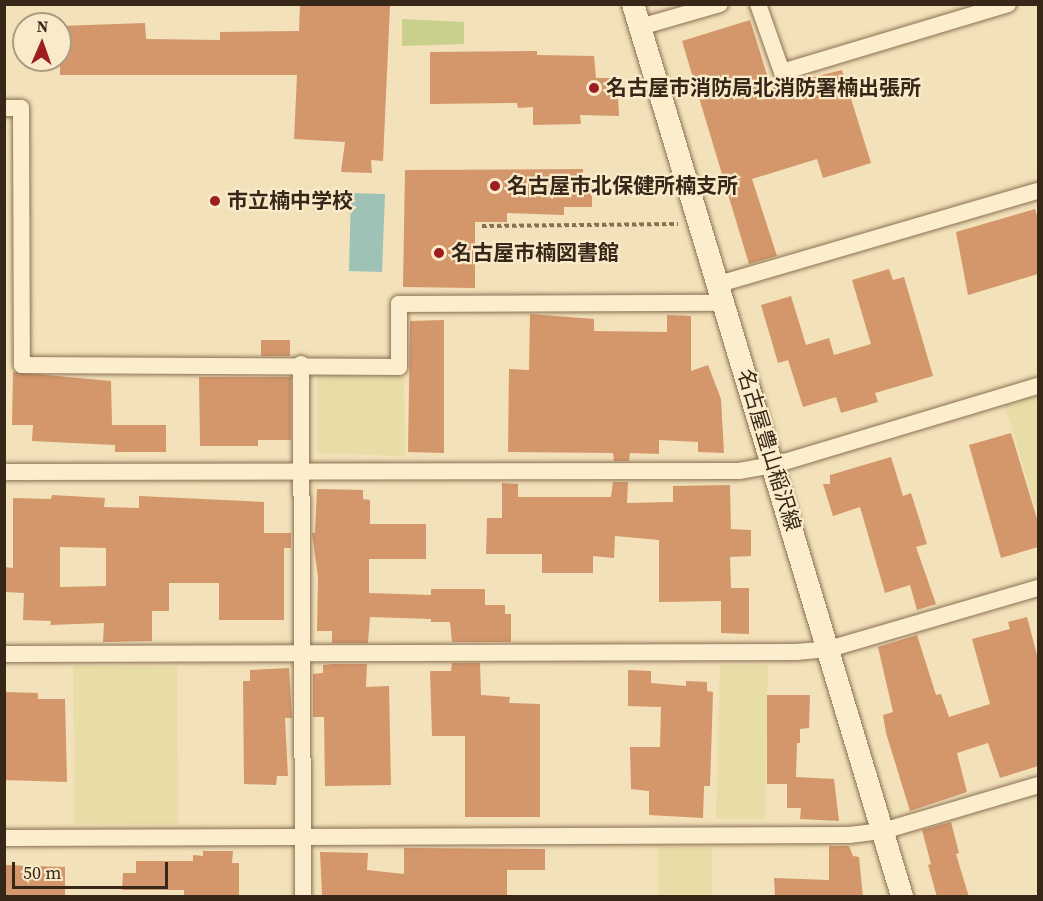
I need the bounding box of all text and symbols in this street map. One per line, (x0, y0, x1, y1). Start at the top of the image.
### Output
north arrow (12, 12, 72, 72)
text: N (36, 15, 49, 37)
place label: 名古屋市消防局北消防署楠出張所 (606, 75, 921, 101)
marker: 名古屋市消防局北消防署楠出張所 (587, 81, 601, 95)
place label: 名古屋市北保健所楠支所 (507, 173, 738, 199)
marker: 名古屋市北保健所楠支所 (488, 179, 502, 193)
place label: 市立楠中学校 (227, 188, 353, 214)
marker: 市立楠中学校 (208, 194, 222, 208)
place label: 名古屋市楠図書館 (451, 240, 619, 266)
marker: 名古屋市楠図書館 (432, 246, 446, 260)
street label: 名古屋豊山稲沢線 (732, 366, 806, 534)
scale bar (15, 850, 171, 888)
text: 50 m (23, 860, 61, 885)

